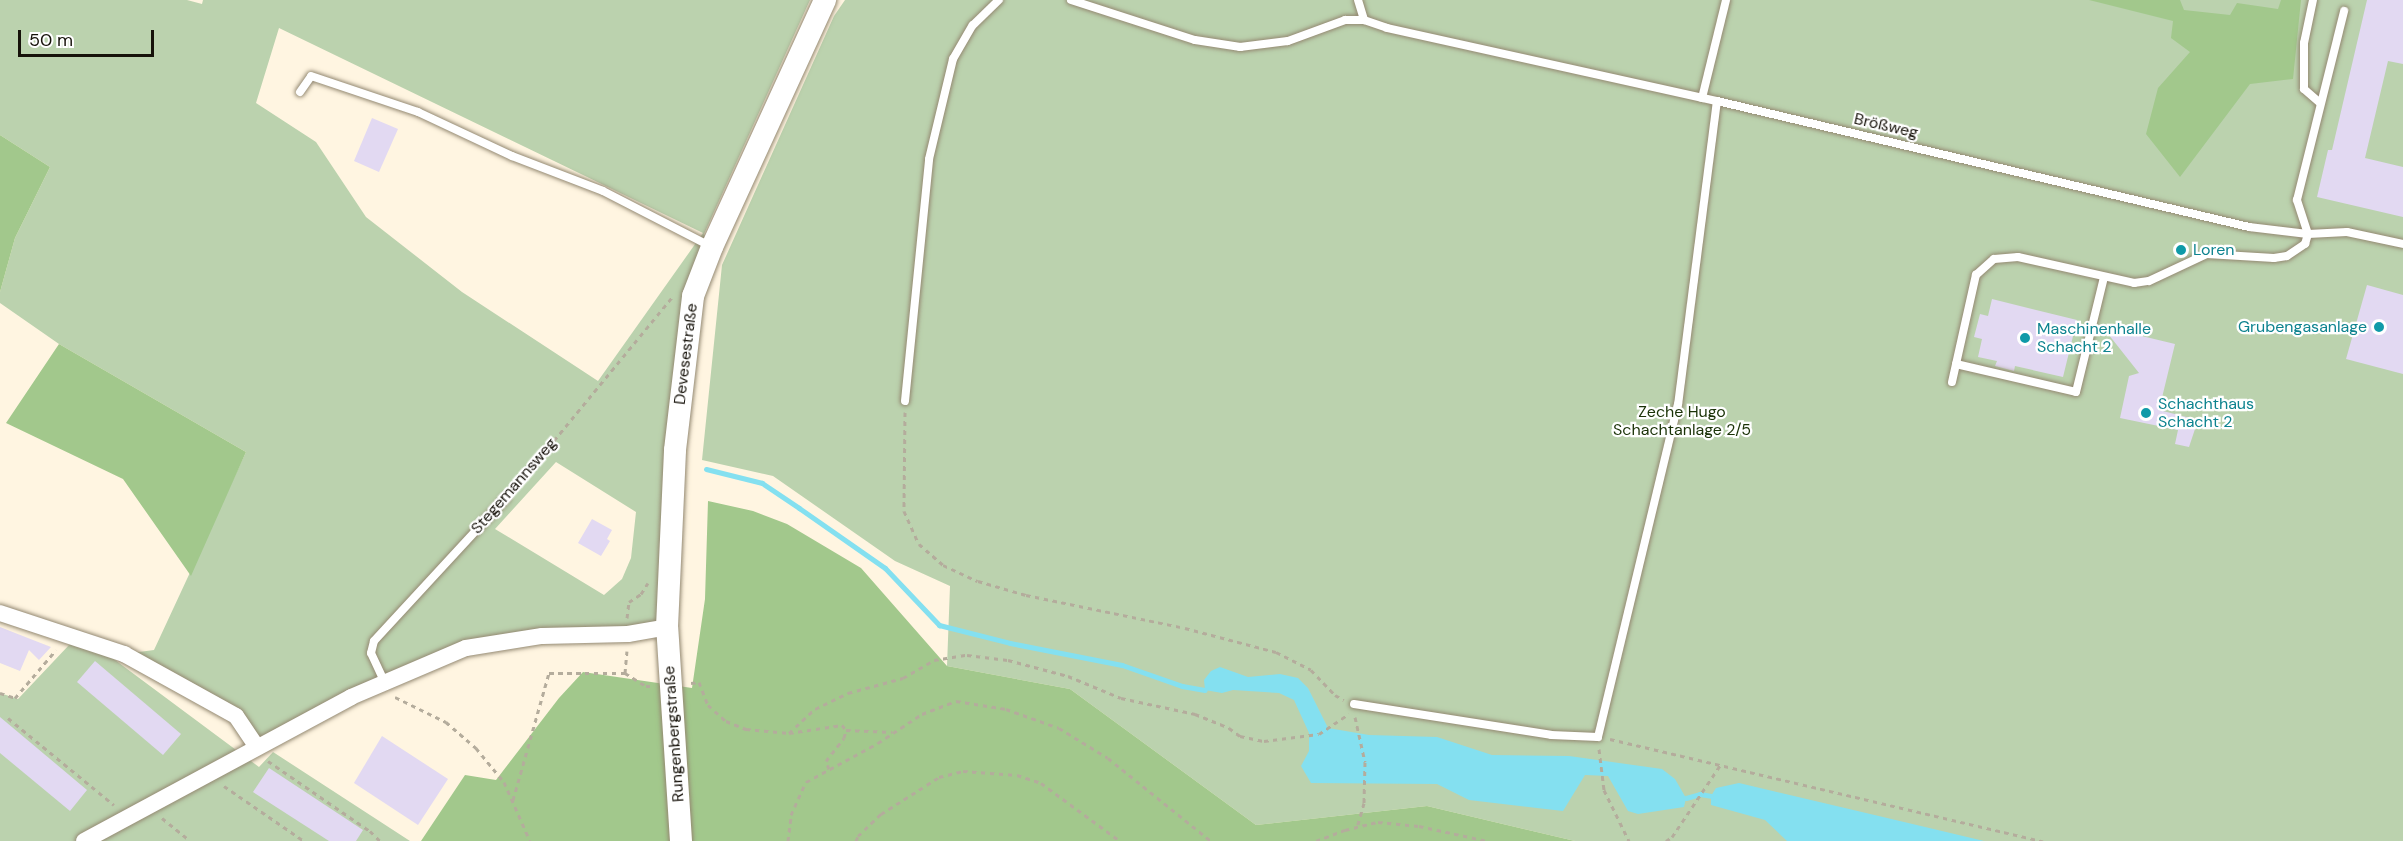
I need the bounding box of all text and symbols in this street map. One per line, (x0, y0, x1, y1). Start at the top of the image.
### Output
scale bar (21, 18, 158, 56)
text: 50 m (29, 28, 73, 52)
street label: Brößweg (1852, 109, 1920, 143)
place label: Loren (2193, 240, 2234, 260)
marker: Loren (2174, 243, 2188, 257)
street label: Devesestraße (670, 302, 702, 406)
place label: Grubengasanlage (2238, 317, 2367, 337)
place label: Maschinenhalle Schacht 2 (2037, 319, 2151, 357)
marker: Grubengasanlage (2372, 320, 2386, 334)
marker: Maschinenhalle Schacht 2 (2018, 331, 2032, 345)
place label: Schachthaus Schacht 2 (2158, 394, 2254, 432)
park label: Zeche Hugo Schachtanlage 2/5 (1613, 402, 1751, 440)
marker: Schachthaus Schacht 2 (2139, 406, 2153, 420)
street label: Stegemannsweg (467, 434, 561, 538)
street label: Rungenbergstraße (660, 665, 688, 803)

